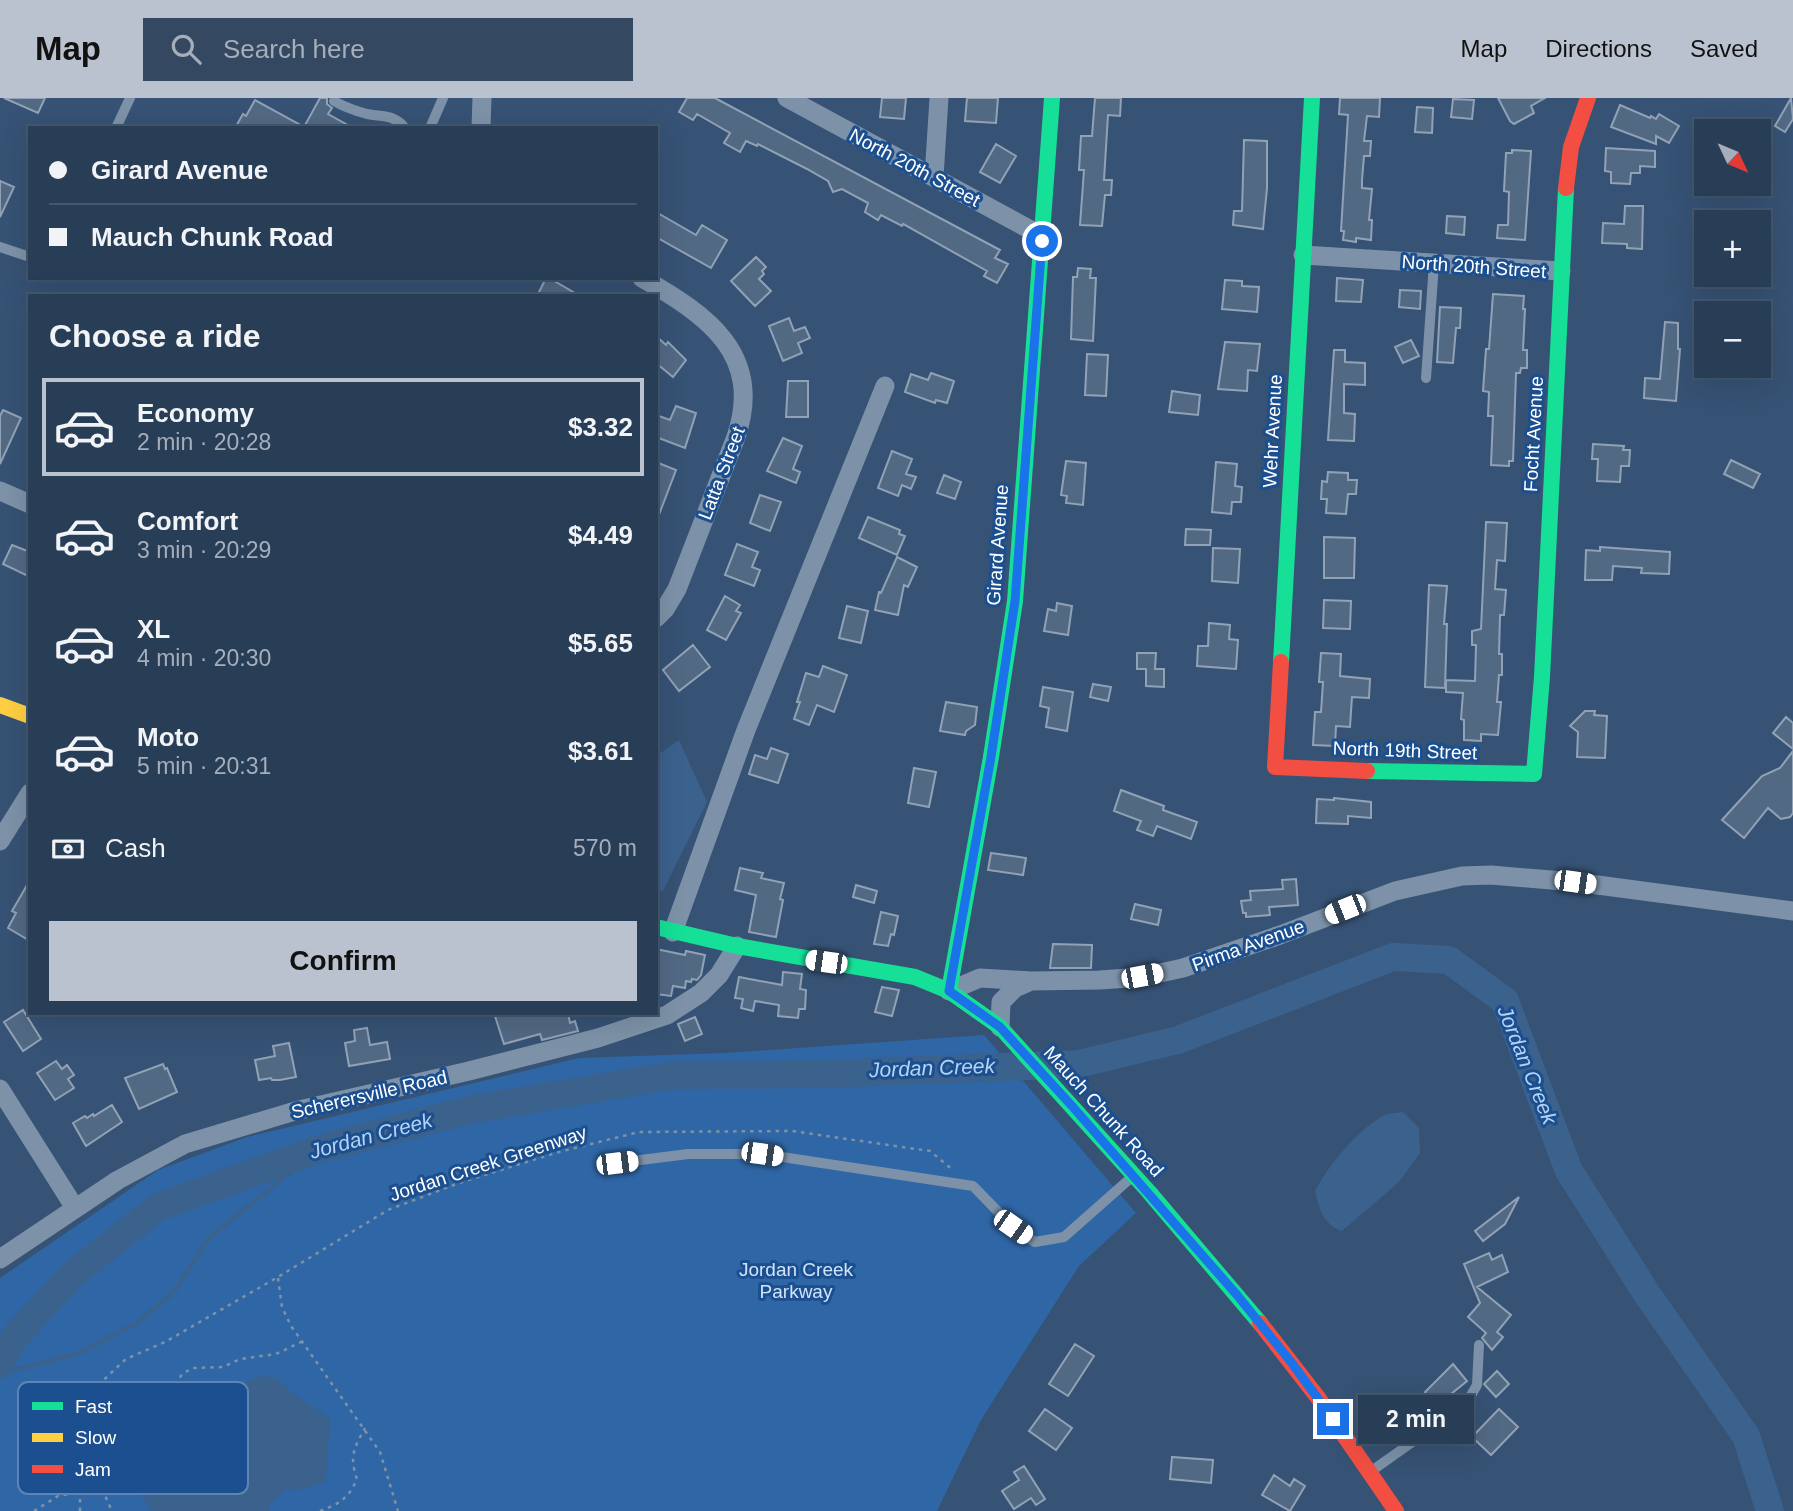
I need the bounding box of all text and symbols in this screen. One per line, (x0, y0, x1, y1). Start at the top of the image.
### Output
search box (143, 18, 633, 81)
text: Map (35, 30, 101, 67)
icon: search (167, 30, 205, 68)
text: Search here (223, 34, 365, 64)
text: Map (1461, 35, 1507, 62)
text: Directions (1545, 35, 1652, 62)
text: Saved (1690, 35, 1758, 62)
north arrow (1694, 119, 1771, 196)
map controls (1694, 119, 1771, 378)
street label: North 20th Street (846, 124, 984, 211)
text: Girard Avenue (91, 155, 268, 185)
button: + (1694, 210, 1771, 287)
text: Mauch Chunk Road (91, 222, 334, 252)
route start (1026, 225, 1058, 257)
street label: North 20th Street (1401, 251, 1548, 282)
button: − (1694, 301, 1771, 378)
text: Choose a ride (49, 318, 261, 354)
street label: Wehr Avenue (1259, 374, 1286, 488)
street label: Focht Avenue (1520, 376, 1547, 492)
icon: car (53, 396, 116, 459)
text: Economy (137, 398, 254, 428)
text: $3.32 (568, 412, 633, 442)
street label: Latta Street (694, 423, 749, 523)
text: 2 min · 20:28 (137, 429, 271, 455)
street label: Girard Avenue (983, 484, 1012, 606)
icon: car (53, 504, 116, 567)
text: Comfort (137, 506, 238, 536)
text: $4.49 (568, 520, 633, 550)
text: 3 min · 20:29 (137, 537, 271, 563)
icon: car (53, 612, 116, 675)
text: XL (137, 614, 170, 644)
text: $5.65 (568, 628, 633, 658)
text: 4 min · 20:30 (137, 645, 271, 671)
icon: car (53, 720, 116, 783)
text: Moto (137, 722, 199, 752)
text: $3.61 (568, 736, 633, 766)
street label: North 19th Street (1332, 737, 1478, 764)
text: 5 min · 20:31 (137, 753, 271, 779)
icon: cash (49, 830, 87, 868)
text: Cash (105, 833, 166, 863)
text: 570 m (573, 835, 637, 861)
car (1553, 869, 1598, 895)
car (1322, 891, 1369, 927)
street label: Pirma Avenue (1189, 915, 1307, 976)
button: Confirm (49, 921, 637, 1001)
car (804, 949, 849, 975)
car (1120, 962, 1165, 990)
water label: Jordan Creek (1493, 1001, 1562, 1129)
street label: Mauch Chunk Road (1040, 1042, 1168, 1181)
water label: Jordan Creek (868, 1054, 997, 1081)
street label: Scherersville Road (289, 1066, 449, 1123)
water label: Jordan Creek (306, 1108, 436, 1163)
street label: Jordan Creek Greenway (387, 1122, 590, 1205)
car (740, 1141, 785, 1167)
car (595, 1150, 640, 1176)
car (990, 1206, 1037, 1248)
park label: Jordan Creek Parkway (739, 1259, 854, 1302)
legend (18, 1382, 248, 1494)
callout: 2 min (1358, 1394, 1473, 1444)
text: Fast (75, 1396, 113, 1417)
route end (1317, 1403, 1349, 1435)
text: 2 min (1386, 1406, 1446, 1432)
text: Slow (75, 1427, 116, 1448)
text: Jam (75, 1459, 111, 1480)

